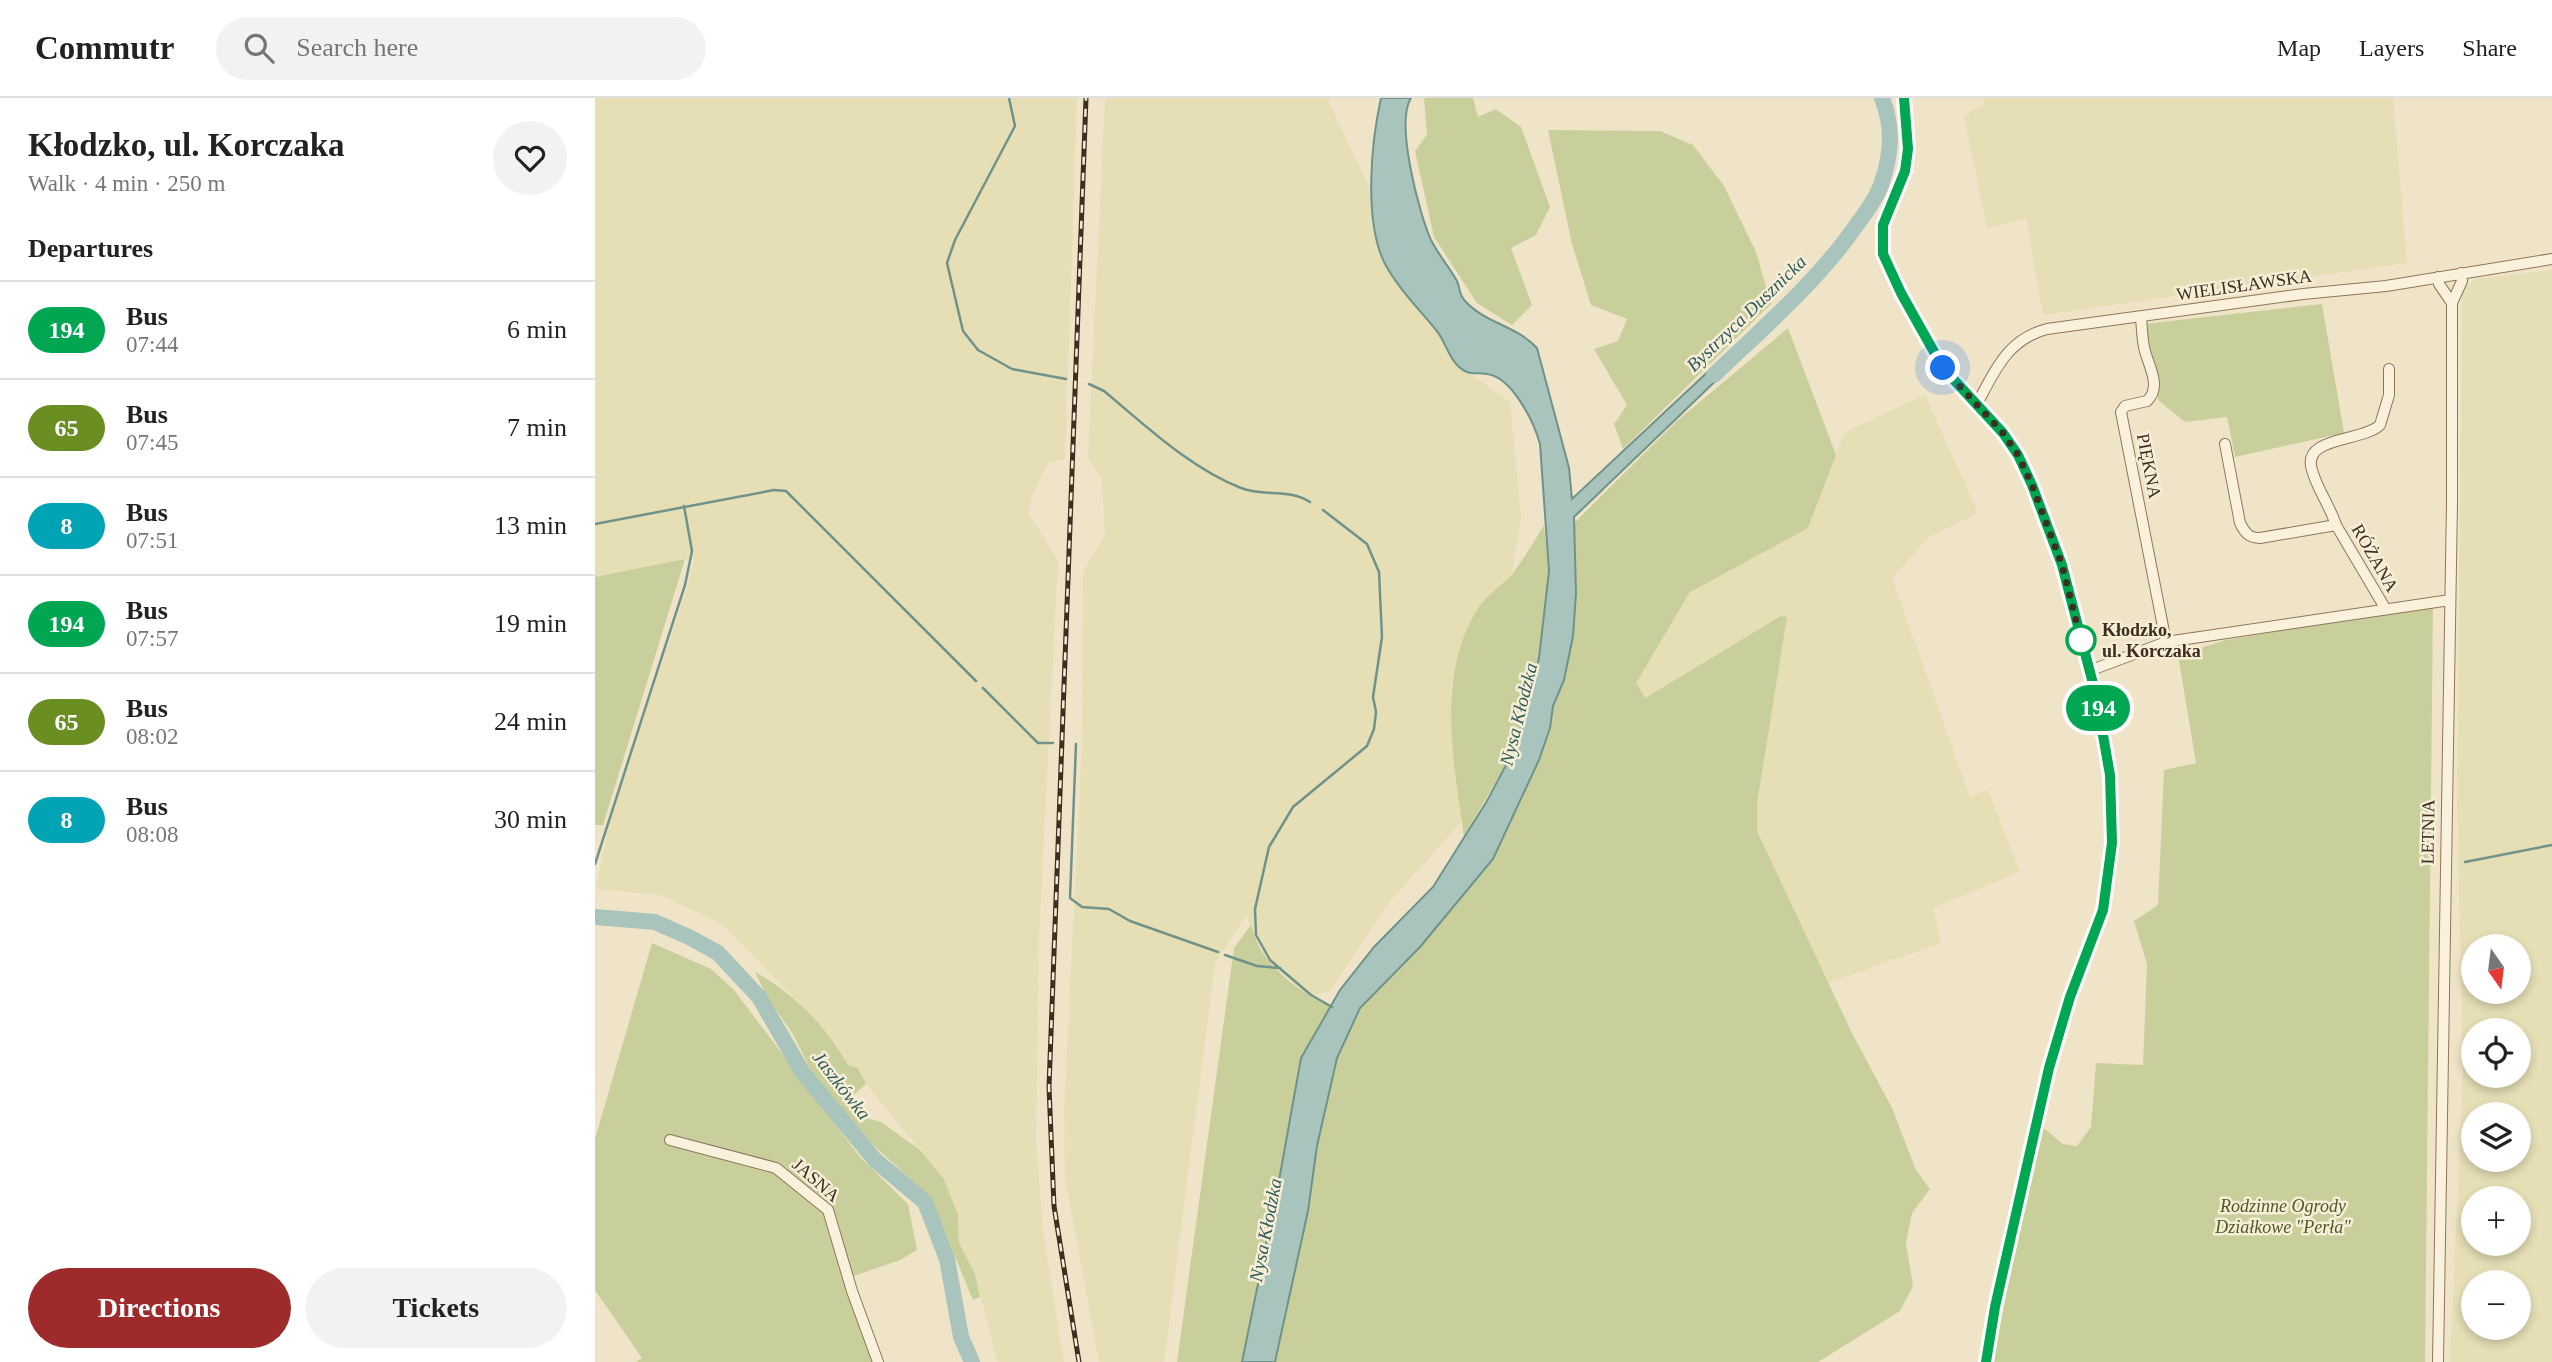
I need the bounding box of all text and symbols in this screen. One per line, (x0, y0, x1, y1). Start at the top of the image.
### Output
search box (216, 17, 706, 80)
icon: search (240, 29, 278, 67)
text: Commutr (35, 30, 174, 66)
text: Search here (296, 33, 418, 62)
text: Map (2277, 35, 2321, 61)
text: Layers (2359, 35, 2424, 61)
text: Share (2462, 35, 2517, 61)
button: heart (493, 121, 567, 195)
text: Kłodzko, ul. Korczaka (28, 127, 345, 163)
text: Walk · 4 min · 250 m (28, 171, 225, 196)
text: Departures (28, 234, 153, 263)
water label: Bystrzyca Dusznicka (1682, 251, 1810, 376)
street label: WIELISŁAWSKA (2175, 266, 2313, 304)
text: Bus (126, 302, 168, 331)
text: 6 min (507, 315, 567, 344)
text: 194 (49, 317, 85, 343)
text: 07:44 (126, 332, 178, 357)
your location (1925, 350, 1960, 385)
text: Bus (126, 400, 168, 429)
text: 7 min (507, 413, 567, 442)
text: 65 (55, 415, 79, 441)
text: 07:45 (126, 430, 178, 455)
street label: PIĘKNA (2133, 432, 2165, 500)
text: Bus (126, 498, 168, 527)
text: 13 min (494, 511, 567, 540)
text: 8 (61, 513, 73, 539)
street label: RÓŻANA (2348, 520, 2403, 595)
text: 07:51 (126, 528, 178, 553)
text: Bus (126, 596, 168, 625)
text: 19 min (494, 609, 567, 638)
text: 194 (49, 611, 85, 637)
place label: Kłodzko, ul. Korczaka (2102, 620, 2201, 661)
marker: Kłodzko, ul. Korczaka (2066, 625, 2096, 655)
text: 07:57 (126, 626, 178, 651)
water label: Nysa Kłodzka (1495, 661, 1541, 769)
line badge: 194 (2058, 685, 2138, 731)
text: Bus (126, 694, 168, 723)
text: 194 (2080, 695, 2116, 721)
text: 24 min (494, 707, 567, 736)
text: 65 (55, 709, 79, 735)
text: 08:02 (126, 724, 178, 749)
text: Bus (126, 792, 168, 821)
street label: LETNIA (2417, 799, 2439, 865)
text: 30 min (494, 805, 567, 834)
text: 8 (61, 807, 73, 833)
text: 08:08 (126, 822, 178, 847)
north arrow (2461, 934, 2531, 1004)
map controls (2461, 934, 2531, 1340)
button: locate (2461, 1018, 2531, 1088)
water label: Jaszkówka (808, 1047, 875, 1124)
button: layers (2461, 1102, 2531, 1172)
street label: JASNA (788, 1154, 844, 1206)
water label: Nysa Kłodzka (1245, 1177, 1286, 1285)
button: + (2461, 1186, 2531, 1256)
park label: Rodzinne Ogrody Działkowe "Perła" (2214, 1196, 2351, 1237)
button: Directions (28, 1268, 291, 1348)
button: Tickets (305, 1268, 567, 1348)
button: − (2461, 1270, 2531, 1340)

